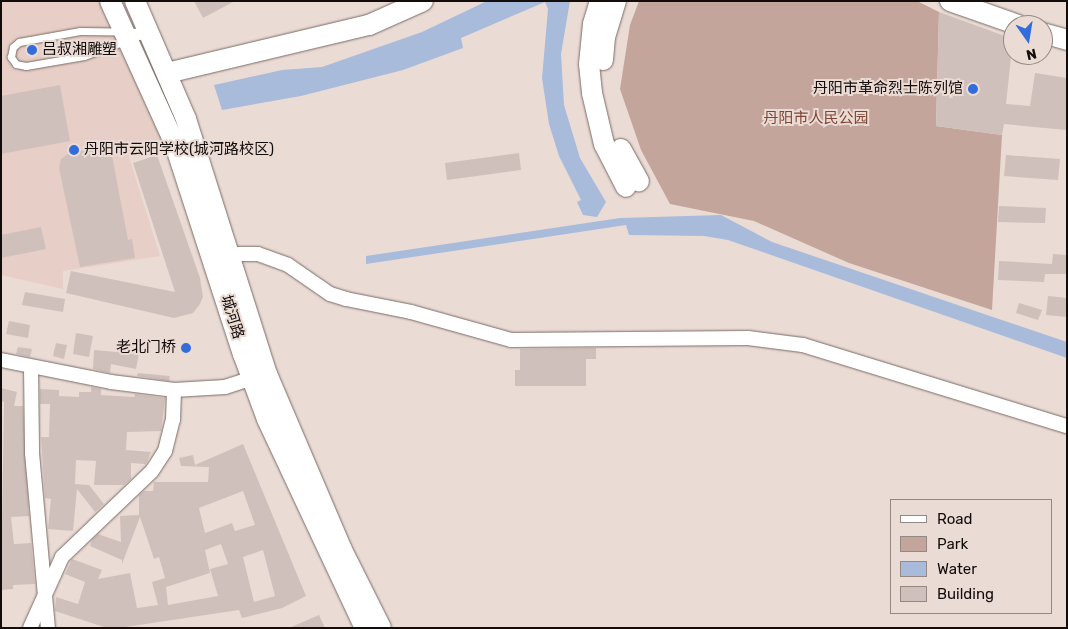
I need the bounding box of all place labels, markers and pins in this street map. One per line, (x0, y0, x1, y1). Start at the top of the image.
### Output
place label: 吕叔湘雕塑 (42, 41, 117, 59)
marker: 吕叔湘雕塑 (26, 44, 38, 56)
place label: 丹阳市革命烈士陈列馆 (813, 80, 963, 98)
marker: 丹阳市革命烈士陈列馆 (967, 83, 979, 95)
place label: 丹阳市云阳学校(城河路校区) (84, 141, 274, 159)
marker: 丹阳市云阳学校(城河路校区) (68, 144, 80, 156)
place label: 老北门桥 (116, 339, 176, 357)
marker: 老北门桥 (180, 342, 192, 354)

